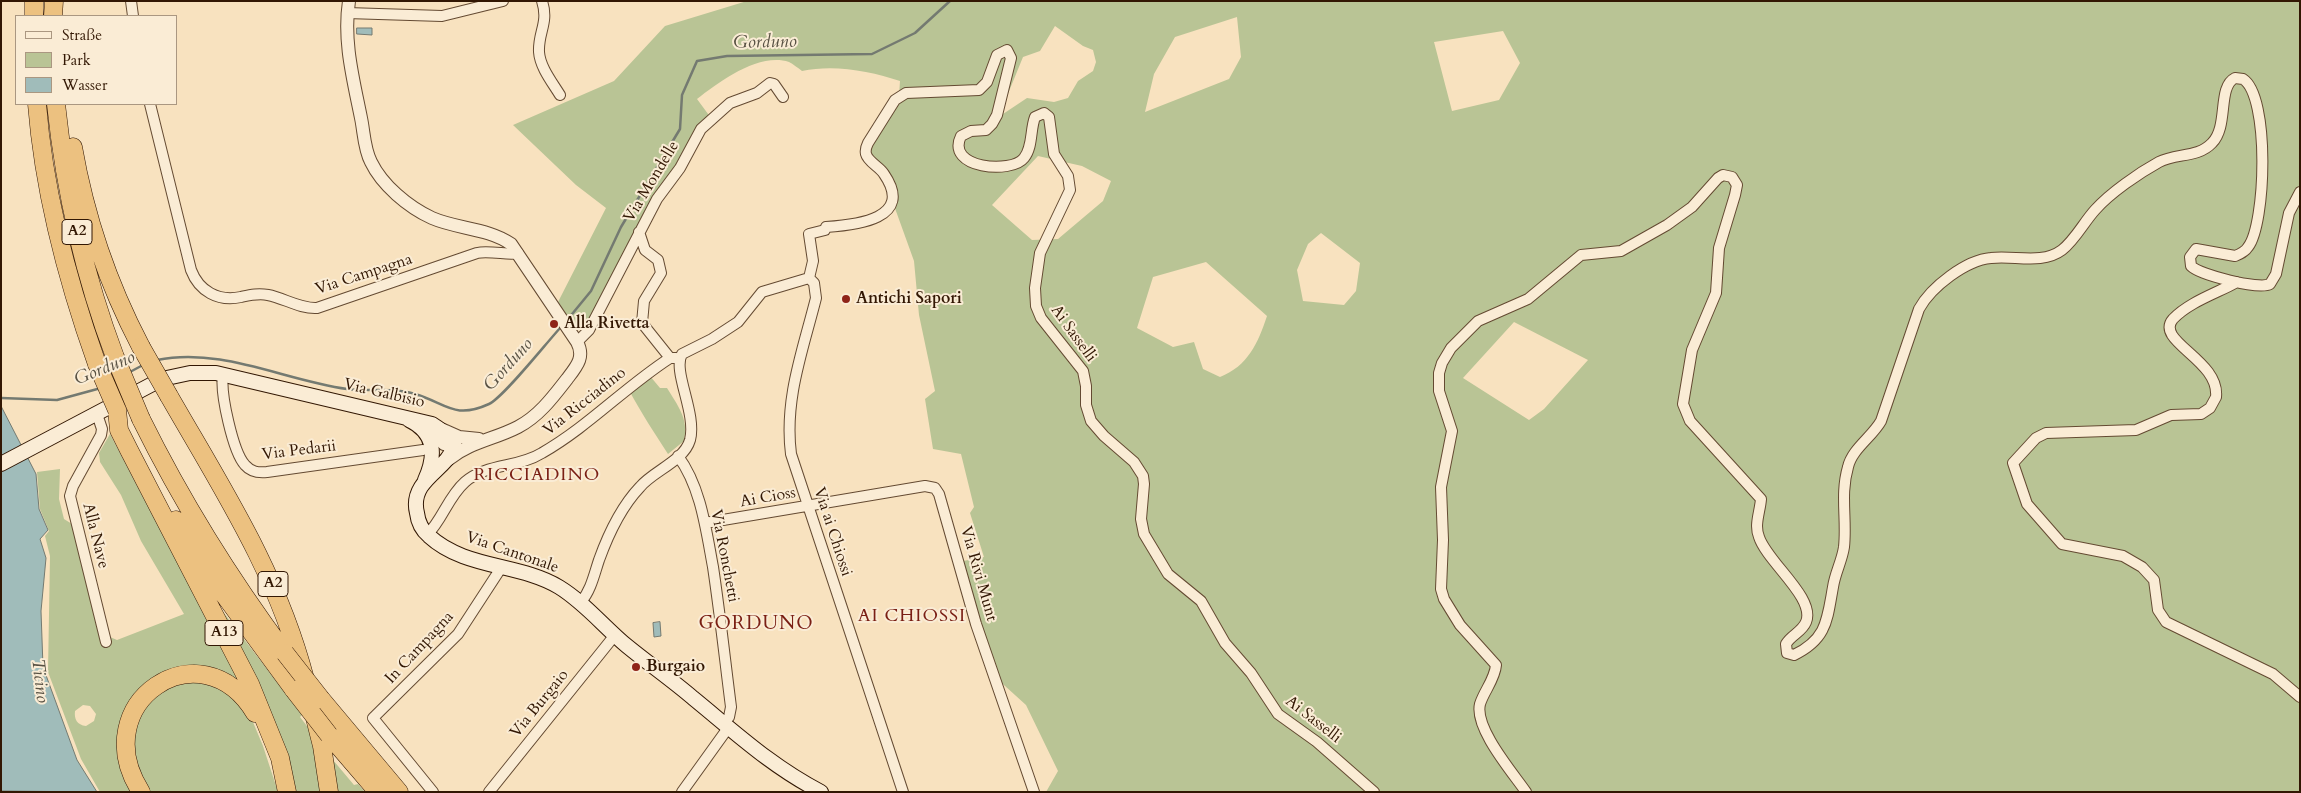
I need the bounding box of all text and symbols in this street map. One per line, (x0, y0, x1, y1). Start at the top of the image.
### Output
legend (15, 15, 178, 105)
text: Straße (62, 25, 102, 45)
water label: Gorduno (733, 32, 797, 54)
text: Park (62, 50, 91, 70)
text: Wasser (62, 75, 107, 95)
street label: Via Mondelle (620, 138, 684, 226)
road number: A2 (62, 220, 92, 244)
street label: Via Campagna (313, 250, 415, 300)
place label: Antichi Sapori (856, 289, 962, 309)
marker: Antichi Sapori (840, 293, 852, 305)
street label: Ai Sasselli (1046, 302, 1100, 366)
place label: Alla Rivetta (564, 314, 650, 334)
marker: Alla Rivetta (548, 318, 560, 330)
water label: Gorduno (480, 334, 538, 396)
water label: Gorduno (71, 347, 139, 391)
street label: Via Ricciadino (540, 364, 630, 440)
street label: Via Galbisio (342, 375, 426, 413)
street label: Via Pedarii (261, 437, 337, 465)
district label: RICCIADINO (472, 465, 602, 487)
street label: Ai Cioss (739, 484, 797, 512)
street label: Via ai Chiossi (809, 485, 855, 579)
street label: Alla Nave (78, 501, 112, 571)
street label: Via Ronchetti (706, 508, 742, 604)
street label: Via Rivi Munt (955, 524, 1001, 624)
street label: Via Cantonale (463, 528, 561, 578)
road number: A2 (258, 572, 288, 596)
district label: AI CHIOSSI (857, 606, 967, 628)
street label: In Campagna (382, 608, 458, 688)
district label: GORDUNO (698, 614, 814, 636)
road number: A13 (205, 620, 243, 646)
place label: Burgaio (646, 657, 705, 677)
water label: Ticino (26, 658, 52, 704)
marker: Burgaio (630, 661, 642, 673)
street label: Via Burgaio (507, 666, 573, 742)
street label: Ai Sasselli (1281, 692, 1345, 748)

